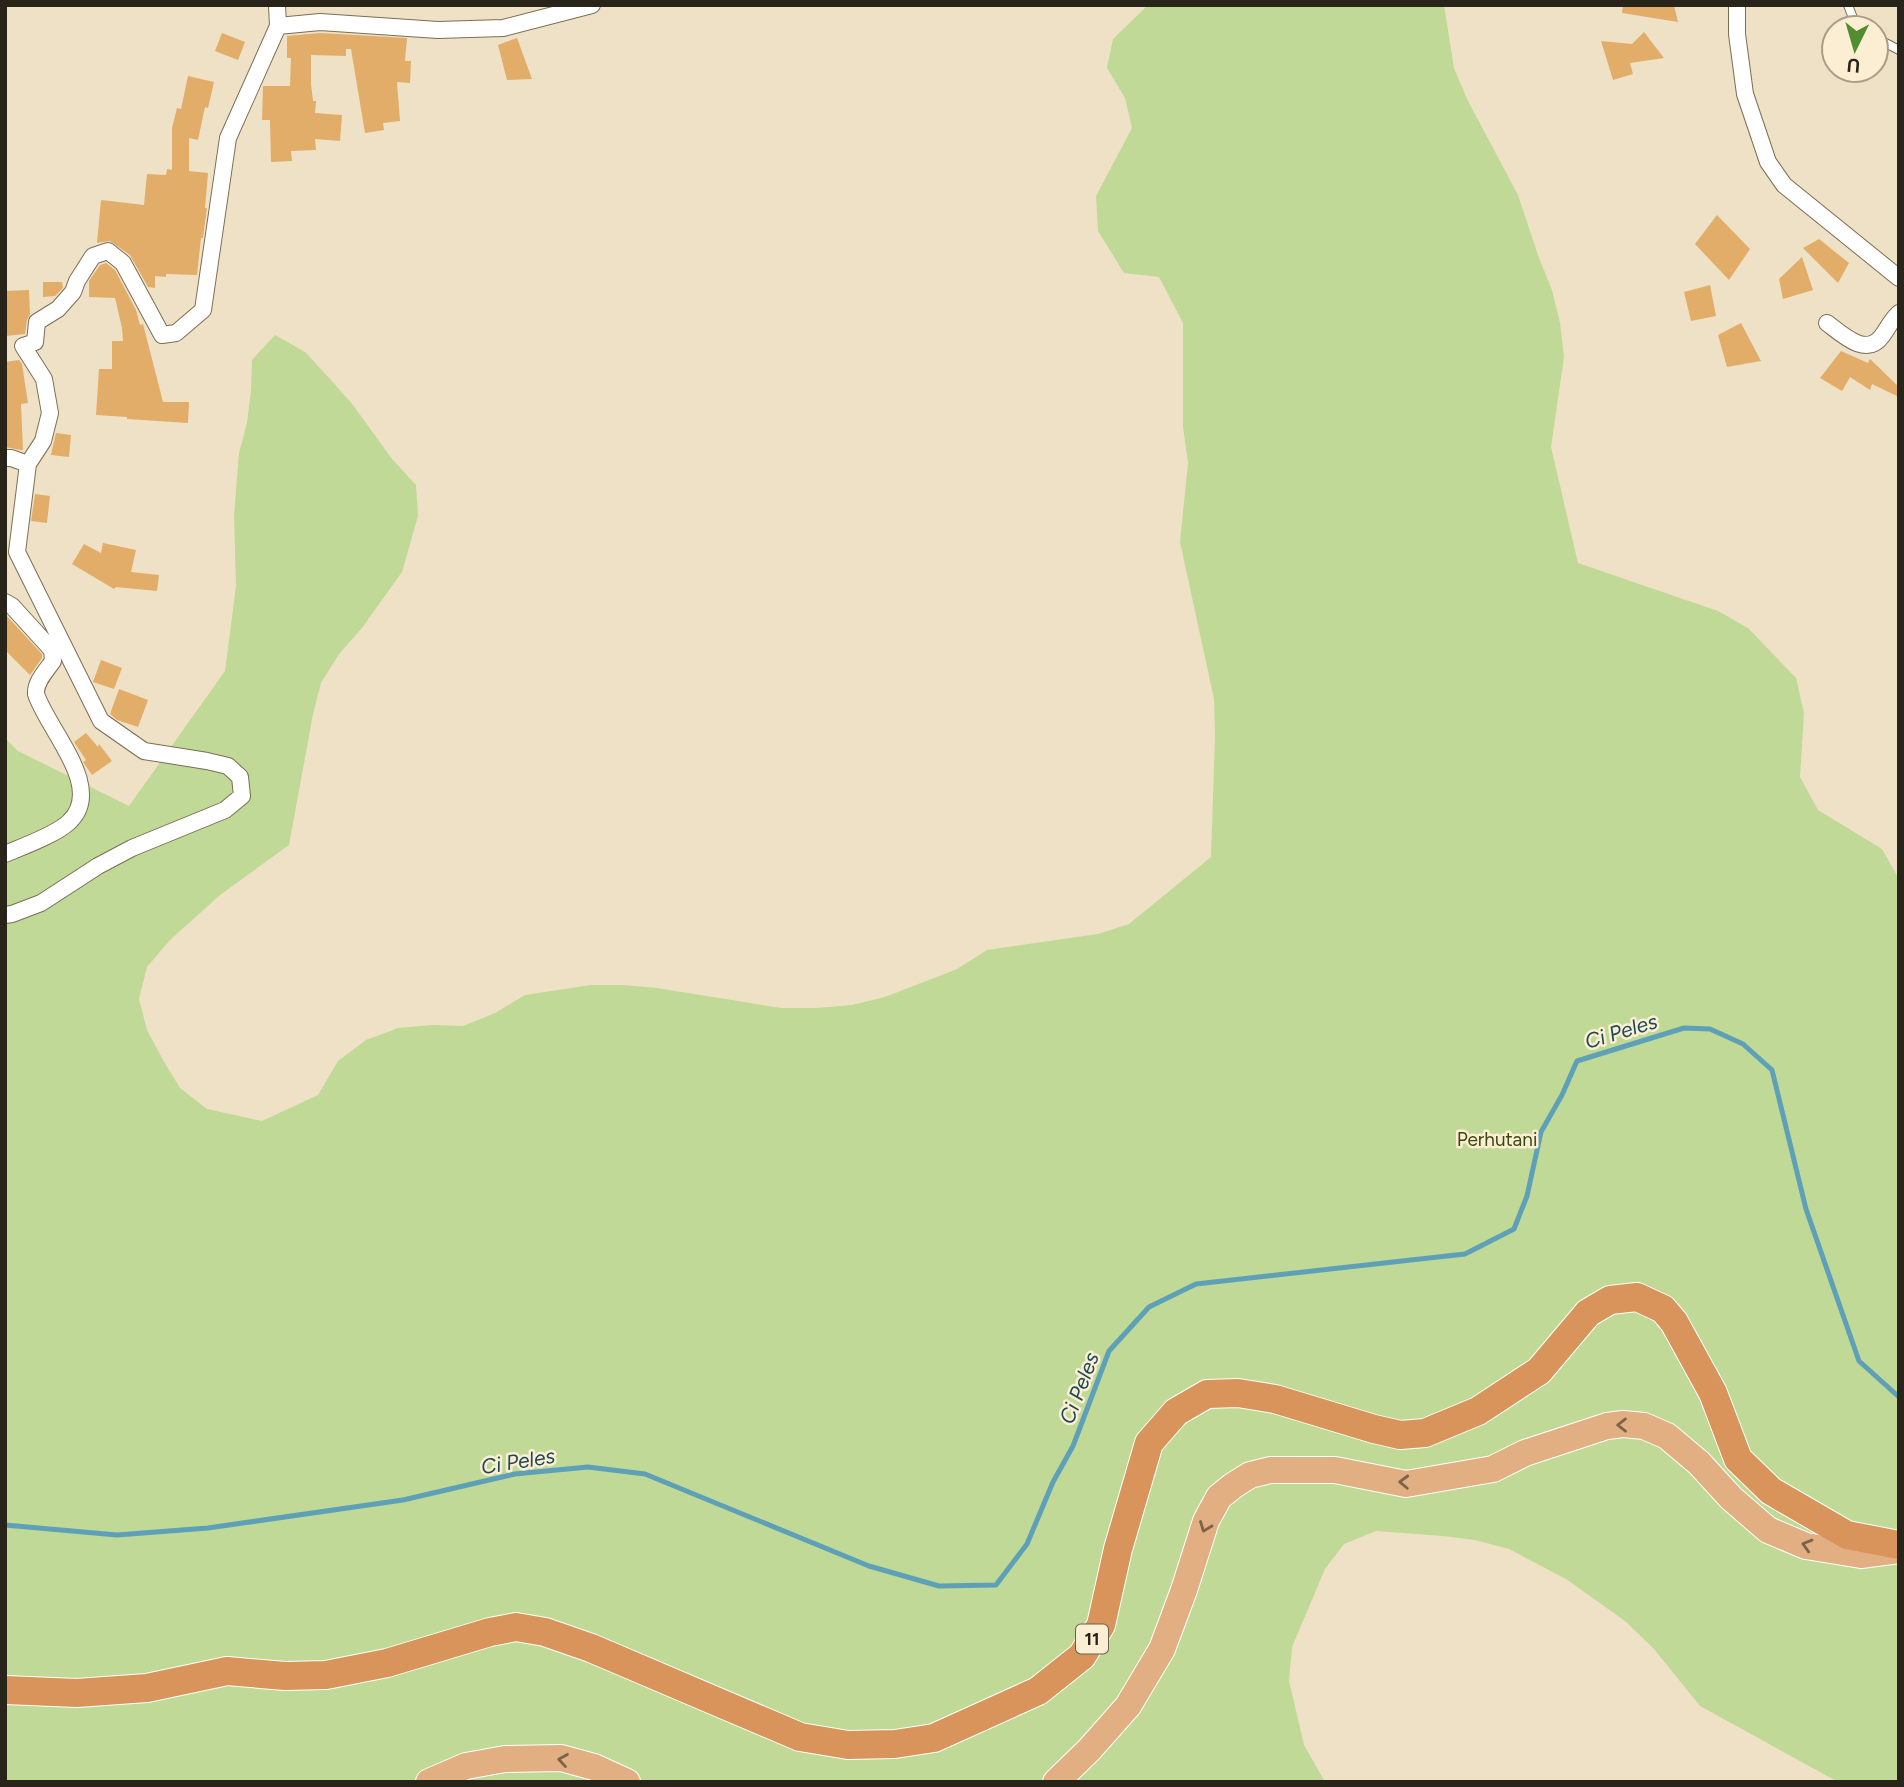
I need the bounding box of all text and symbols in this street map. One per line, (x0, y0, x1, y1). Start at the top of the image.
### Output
north arrow (1820, 14, 1890, 84)
text: U (1846, 53, 1861, 77)
water label: Ci Peles (1582, 1008, 1660, 1054)
park label: Perhutani (1457, 1128, 1537, 1151)
water label: Ci Peles (1054, 1349, 1104, 1427)
one-way arrow (1616, 1417, 1627, 1433)
water label: Ci Peles (479, 1443, 557, 1479)
one-way arrow (1398, 1474, 1409, 1490)
one-way arrow (1199, 1521, 1213, 1533)
one-way arrow (1802, 1539, 1814, 1553)
road number: 11 (1076, 1624, 1108, 1654)
one-way arrow (557, 1753, 569, 1768)

